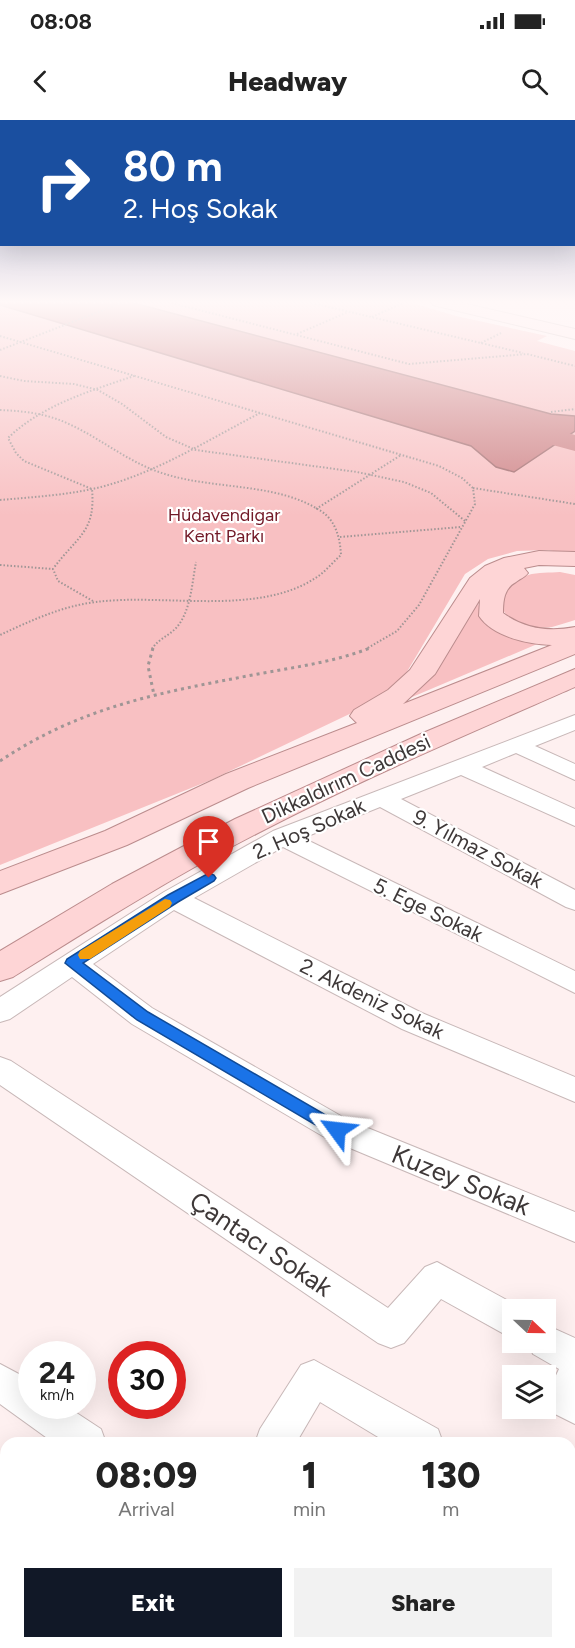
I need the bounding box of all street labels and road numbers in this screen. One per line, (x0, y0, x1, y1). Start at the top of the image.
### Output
street label: Dikkaldırım Caddesi (257, 728, 434, 829)
street label: 2. Hoş Sokak (249, 792, 370, 864)
street label: 9. Yılmaz Sokak (409, 804, 548, 894)
street label: 5. Ege Sokak (369, 872, 488, 947)
street label: 2. Akdeniz Sokak (296, 953, 449, 1045)
street label: Kuzey Sokak (387, 1138, 535, 1222)
street label: Çantacı Sokak (184, 1185, 339, 1304)

